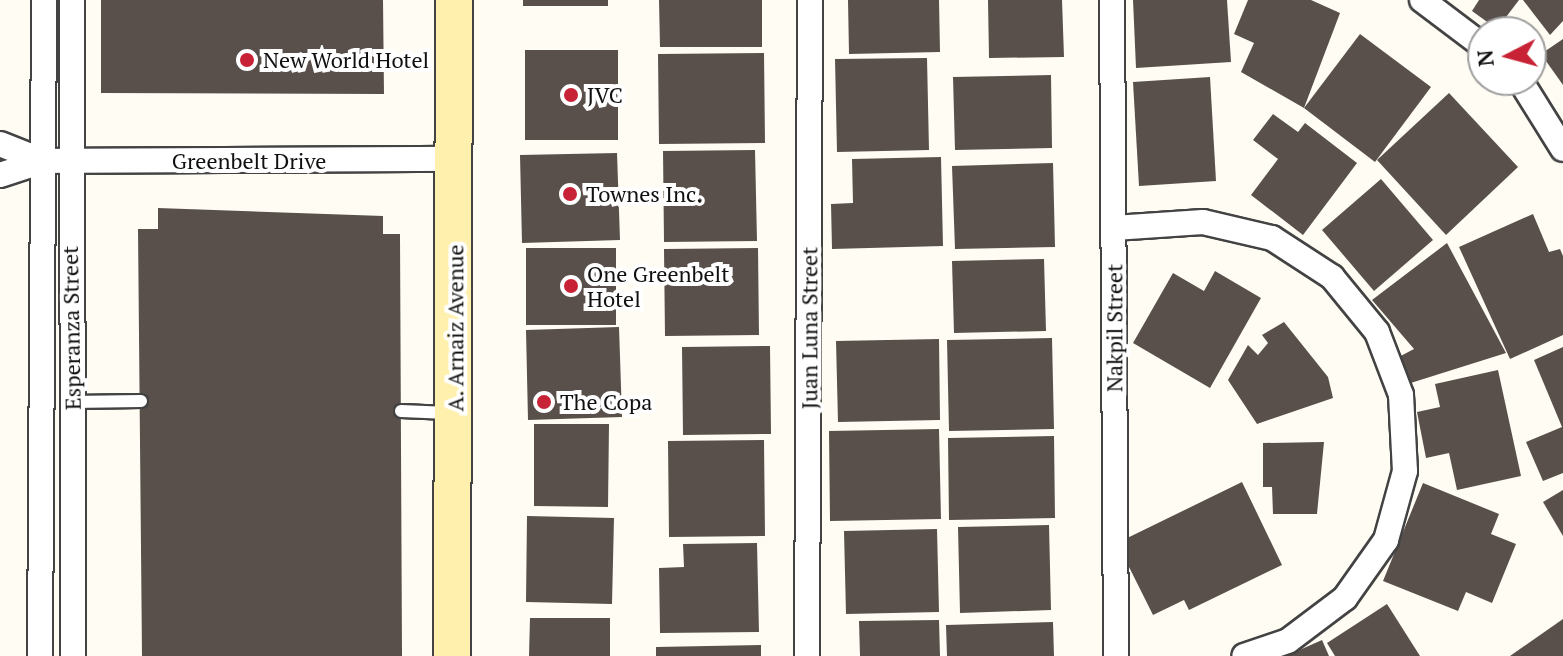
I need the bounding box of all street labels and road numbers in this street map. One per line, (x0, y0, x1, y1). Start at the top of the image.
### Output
street label: Greenbelt Drive (172, 148, 326, 174)
street label: A. Arnaiz Avenue (442, 244, 468, 412)
street label: Esperanza Street (56, 246, 86, 410)
street label: Juan Luna Street (796, 247, 822, 409)
street label: Nakpil Street (1101, 264, 1127, 392)

